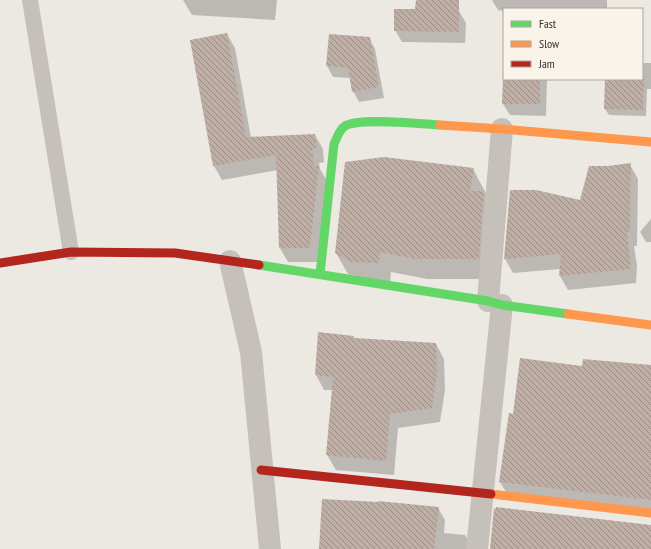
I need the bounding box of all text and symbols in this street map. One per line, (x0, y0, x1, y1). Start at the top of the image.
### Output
legend (503, 8, 643, 80)
text: Fast (539, 16, 557, 31)
text: Slow (539, 36, 560, 51)
text: Jam (538, 56, 555, 71)

